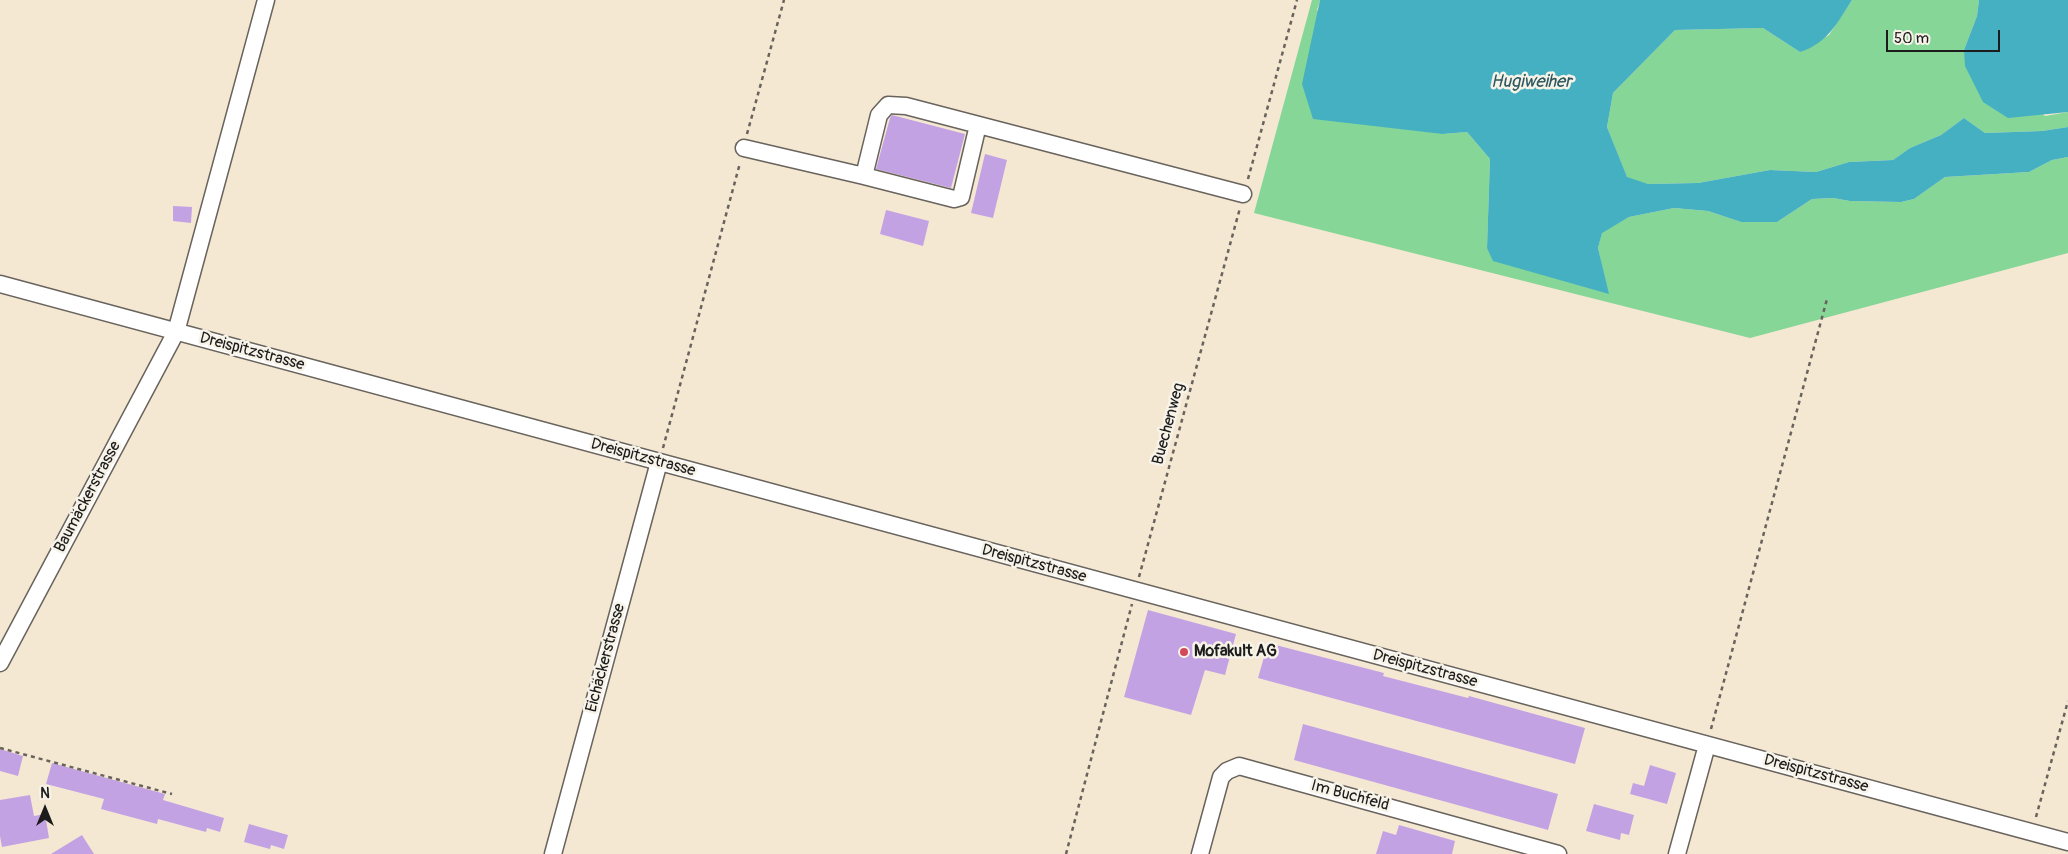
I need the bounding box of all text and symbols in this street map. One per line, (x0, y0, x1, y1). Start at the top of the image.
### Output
scale bar (1888, 20, 2002, 52)
text: 50 m (1894, 29, 1929, 48)
water label: Hugiweiher (1491, 71, 1571, 93)
street label: Dreispitzstrasse (198, 329, 306, 375)
street label: Buechenweg (1149, 381, 1189, 467)
street label: Dreispitzstrasse (589, 435, 697, 481)
street label: Baumäckerstrasse (51, 438, 125, 556)
street label: Dreispitzstrasse (980, 541, 1088, 587)
street label: Eichäckerstrasse (582, 602, 630, 714)
place label: Mofakult AG (1194, 642, 1277, 662)
marker: Mofakult AG (1178, 646, 1190, 658)
street label: Dreispitzstrasse (1371, 646, 1479, 692)
street label: Dreispitzstrasse (1762, 751, 1870, 797)
street label: Im Buchfeld (1309, 776, 1391, 816)
north arrow (20, 784, 70, 834)
text: N (40, 785, 50, 802)

